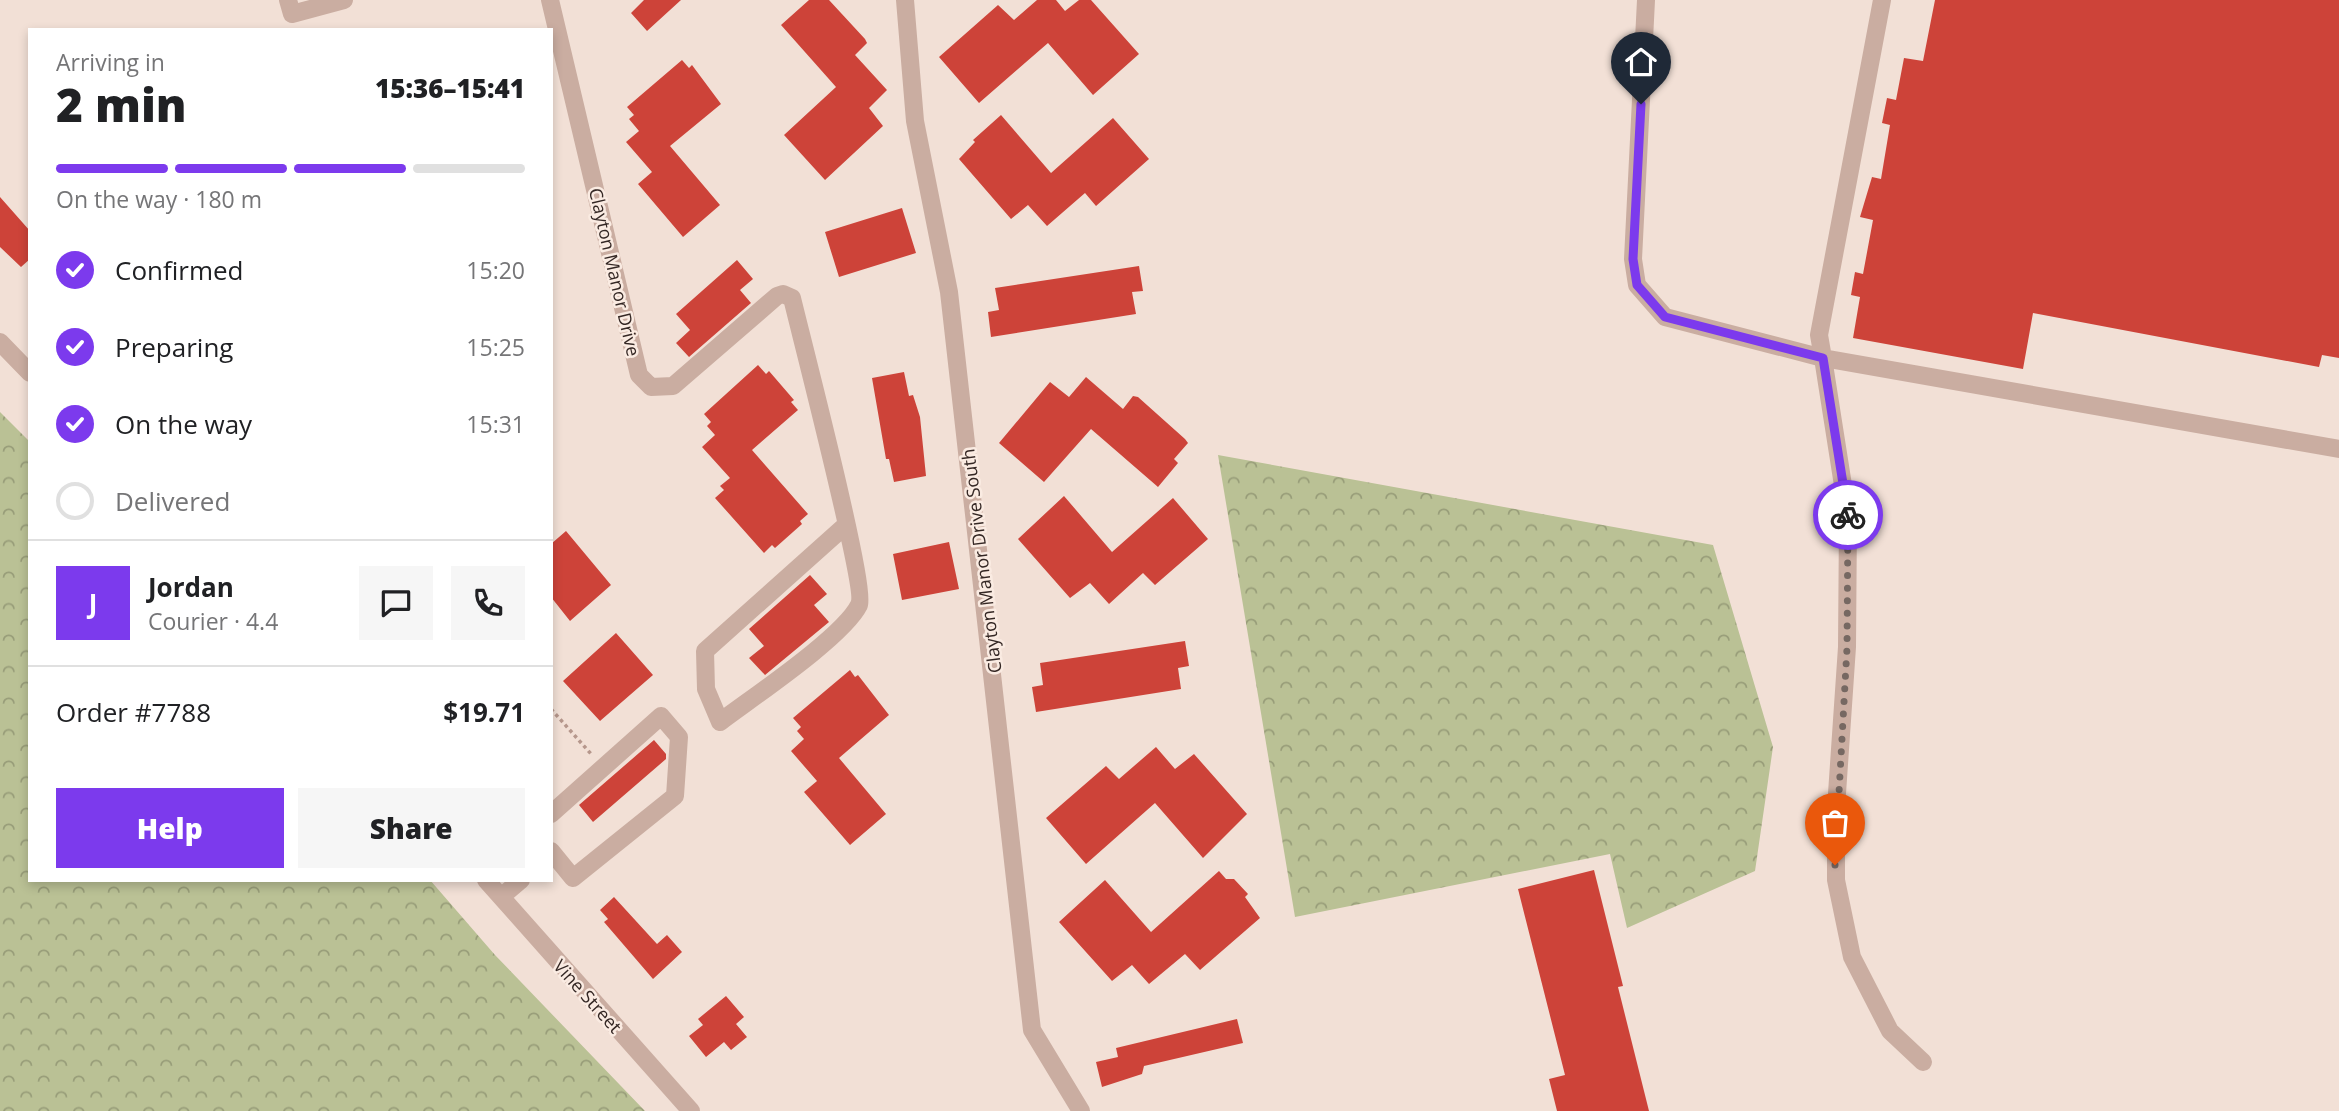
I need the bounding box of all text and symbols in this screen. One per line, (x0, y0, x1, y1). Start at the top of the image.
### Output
pin (1611, 32, 1671, 104)
icon: home (1622, 43, 1660, 81)
text: Arriving in (56, 46, 165, 78)
text: 15:36–15:41 (375, 70, 525, 106)
text: 2 min (56, 73, 187, 135)
text: On the way · 180 m (56, 183, 262, 215)
street label: Clayton Manor Drive (584, 185, 646, 359)
icon: check (56, 251, 94, 289)
text: Confirmed (115, 252, 243, 288)
text: 15:20 (466, 254, 525, 286)
icon: check (56, 328, 94, 366)
text: Preparing (115, 329, 233, 365)
text: 15:25 (466, 331, 525, 363)
icon: check (56, 405, 94, 443)
text: On the way (115, 406, 252, 442)
text: 15:31 (466, 408, 525, 440)
street label: Clayton Manor Drive South (955, 447, 1007, 675)
courier (1813, 480, 1883, 550)
text: Delivered (115, 483, 230, 519)
icon: bike (1829, 496, 1867, 534)
button: chat (359, 566, 433, 640)
button: phone (451, 566, 525, 640)
text: Jordan (148, 569, 234, 605)
text: J (89, 585, 97, 621)
text: Courier · 4.4 (148, 605, 278, 637)
text: Order #7788 (56, 694, 211, 730)
text: $19.71 (443, 694, 525, 730)
button: Help (56, 788, 284, 868)
button: Share (298, 788, 525, 868)
pin (1805, 793, 1865, 865)
icon: bag (1816, 804, 1854, 842)
street label: Vine Street (549, 954, 627, 1038)

